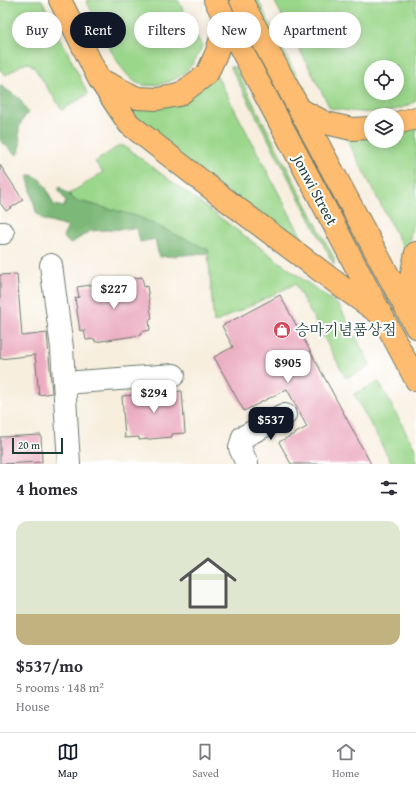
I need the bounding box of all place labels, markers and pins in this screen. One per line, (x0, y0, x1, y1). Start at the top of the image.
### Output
pin: $227 (90, 276, 138, 310)
place label: 승마기념품상점 (295, 319, 396, 340)
shop icon: 승마기념품상점 (272, 320, 292, 340)
pin: $905 (264, 350, 312, 384)
pin: $294 (130, 380, 178, 414)
pin: $537 (247, 407, 295, 441)

